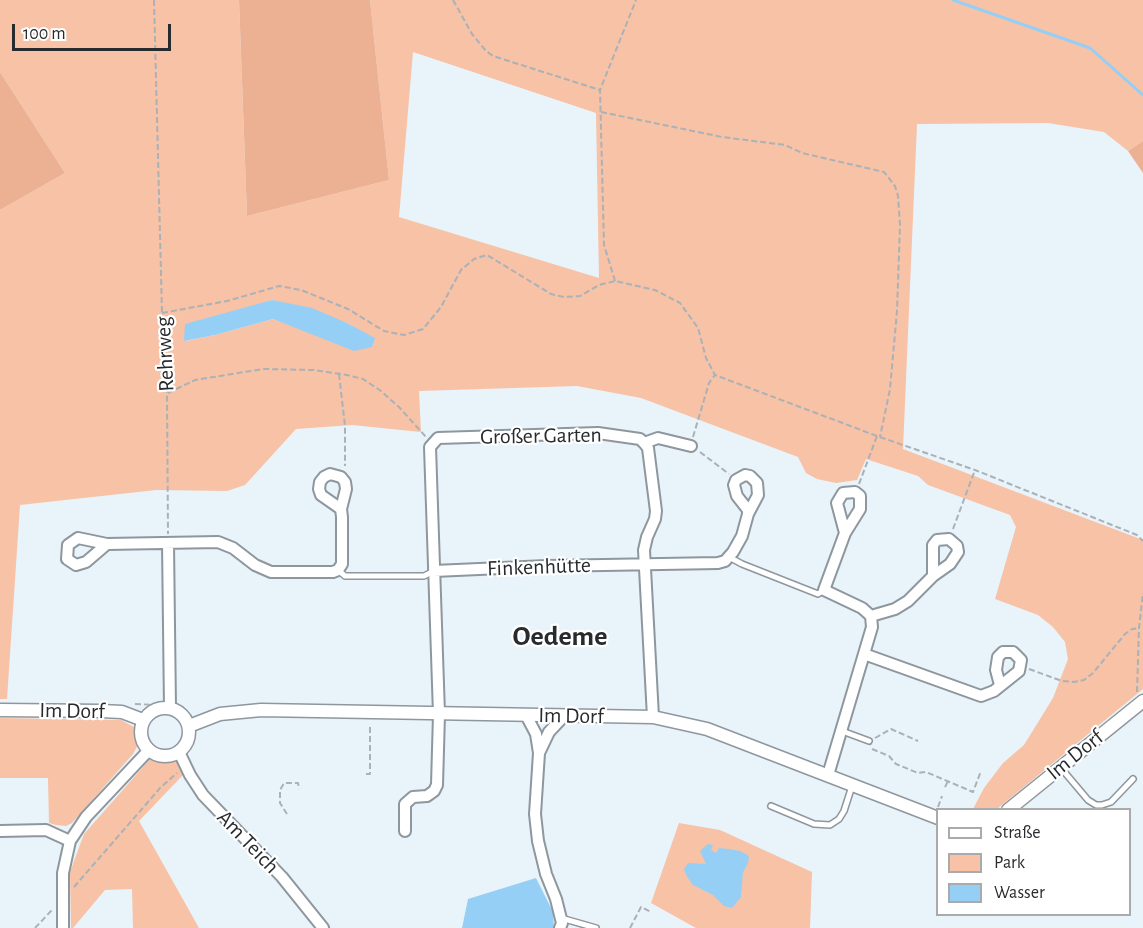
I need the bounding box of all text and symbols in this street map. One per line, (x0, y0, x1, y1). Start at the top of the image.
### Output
scale bar (15, 12, 174, 50)
text: 100 m (23, 25, 66, 43)
street label: Rehrweg (150, 316, 180, 392)
street label: Großer Garten (480, 422, 602, 450)
street label: Finkenhütte (487, 552, 591, 582)
district label: Oedeme (513, 620, 607, 654)
street label: Im Dorf (39, 697, 105, 725)
street label: Im Dorf (538, 702, 604, 730)
street label: Im Dorf (1041, 724, 1109, 786)
street label: Am Teich (211, 805, 285, 879)
legend (936, 808, 1131, 916)
text: Straße (994, 824, 1040, 842)
text: Park (994, 854, 1025, 872)
text: Wasser (994, 884, 1045, 902)

